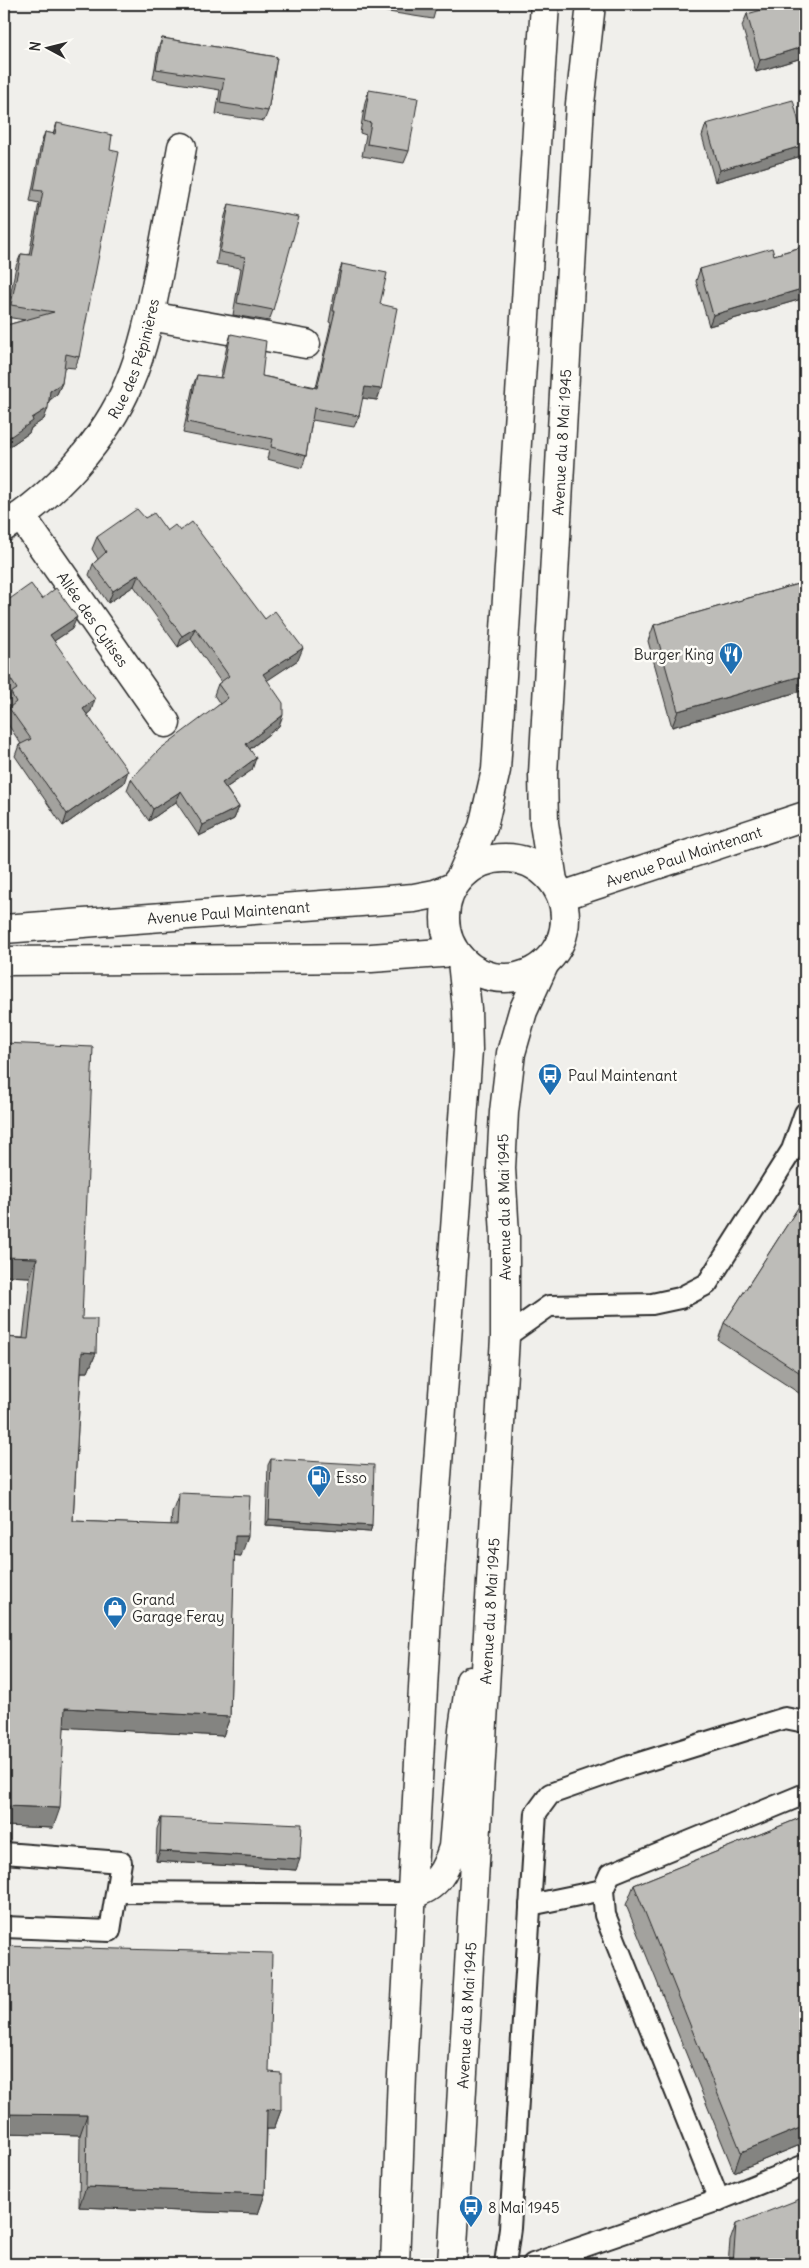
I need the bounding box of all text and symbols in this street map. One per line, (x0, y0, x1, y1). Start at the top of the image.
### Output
north arrow (22, 22, 72, 72)
text: N (26, 41, 45, 52)
street label: Rue des Pépinières (103, 297, 163, 422)
street label: Avenue du 8 Mai 1945 (548, 368, 575, 516)
street label: Allée des Cytises (53, 568, 133, 671)
restaurant icon: Burger King (718, 641, 744, 675)
place label: Burger King (634, 645, 714, 664)
street label: Avenue Paul Maintenant (603, 821, 764, 891)
street label: Avenue Paul Maintenant (146, 896, 310, 928)
bus stop icon: Paul Maintenant (537, 1062, 563, 1096)
place label: Paul Maintenant (568, 1066, 677, 1085)
street label: Avenue du 8 Mai 1945 (493, 1134, 515, 1280)
fuel station icon: Esso (306, 1464, 332, 1498)
place label: Esso (336, 1468, 367, 1487)
street label: Avenue du 8 Mai 1945 (476, 1537, 503, 1685)
place label: Grand Garage Feray (132, 1590, 225, 1626)
shop icon: Grand Garage Feray (102, 1595, 128, 1629)
street label: Avenue du 8 Mai 1945 (453, 1942, 480, 2089)
bus stop icon: 8 Mai 1945 (458, 2194, 484, 2228)
place label: 8 Mai 1945 (488, 2198, 560, 2217)

